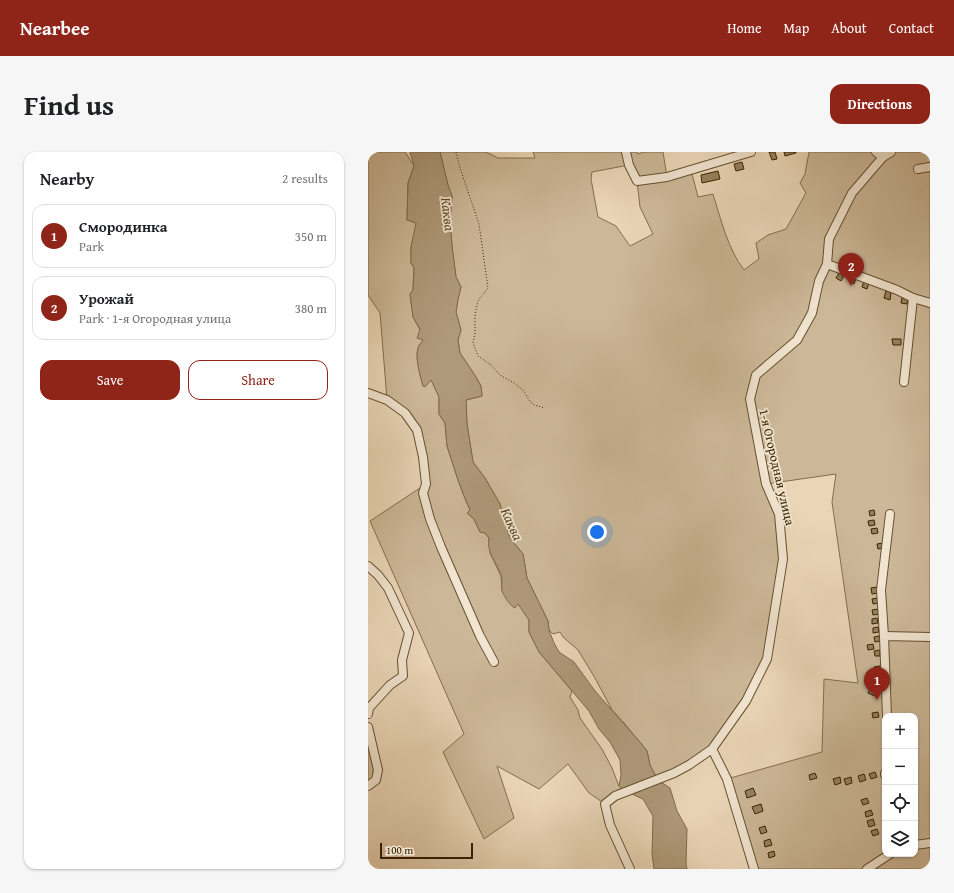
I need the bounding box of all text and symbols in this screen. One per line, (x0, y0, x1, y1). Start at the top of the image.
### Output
text: Nearbee (20, 14, 90, 42)
text: Home (727, 18, 762, 38)
text: Map (784, 18, 809, 38)
text: About (831, 18, 867, 38)
text: Contact (889, 18, 934, 38)
text: Find us (24, 84, 114, 125)
button: Directions (830, 84, 930, 124)
text: Nearby (40, 166, 94, 191)
text: 2 results (282, 169, 328, 188)
water label: Каква (436, 196, 460, 232)
text: Смородинка (79, 216, 167, 237)
text: 1 (51, 227, 57, 246)
text: 350 m (295, 227, 327, 246)
text: Park (79, 237, 104, 256)
pin: 2 (838, 253, 864, 286)
text: Урожай (79, 288, 134, 309)
text: 2 (51, 299, 57, 318)
text: 380 m (295, 299, 327, 318)
text: Park · 1-я Огородная улица (79, 309, 231, 328)
button: Save (40, 360, 180, 400)
button: Share (188, 360, 328, 400)
street label: 1-я Огородная улица (754, 407, 800, 528)
water label: Каква (496, 505, 528, 544)
your location (587, 522, 607, 542)
pin: 1 (864, 667, 890, 700)
map controls (882, 713, 918, 857)
button: + (882, 713, 918, 749)
button: − (882, 749, 918, 785)
button: locate (882, 785, 918, 821)
button: layers (882, 821, 918, 857)
scale bar (380, 841, 473, 860)
text: 100 m (386, 842, 413, 858)

